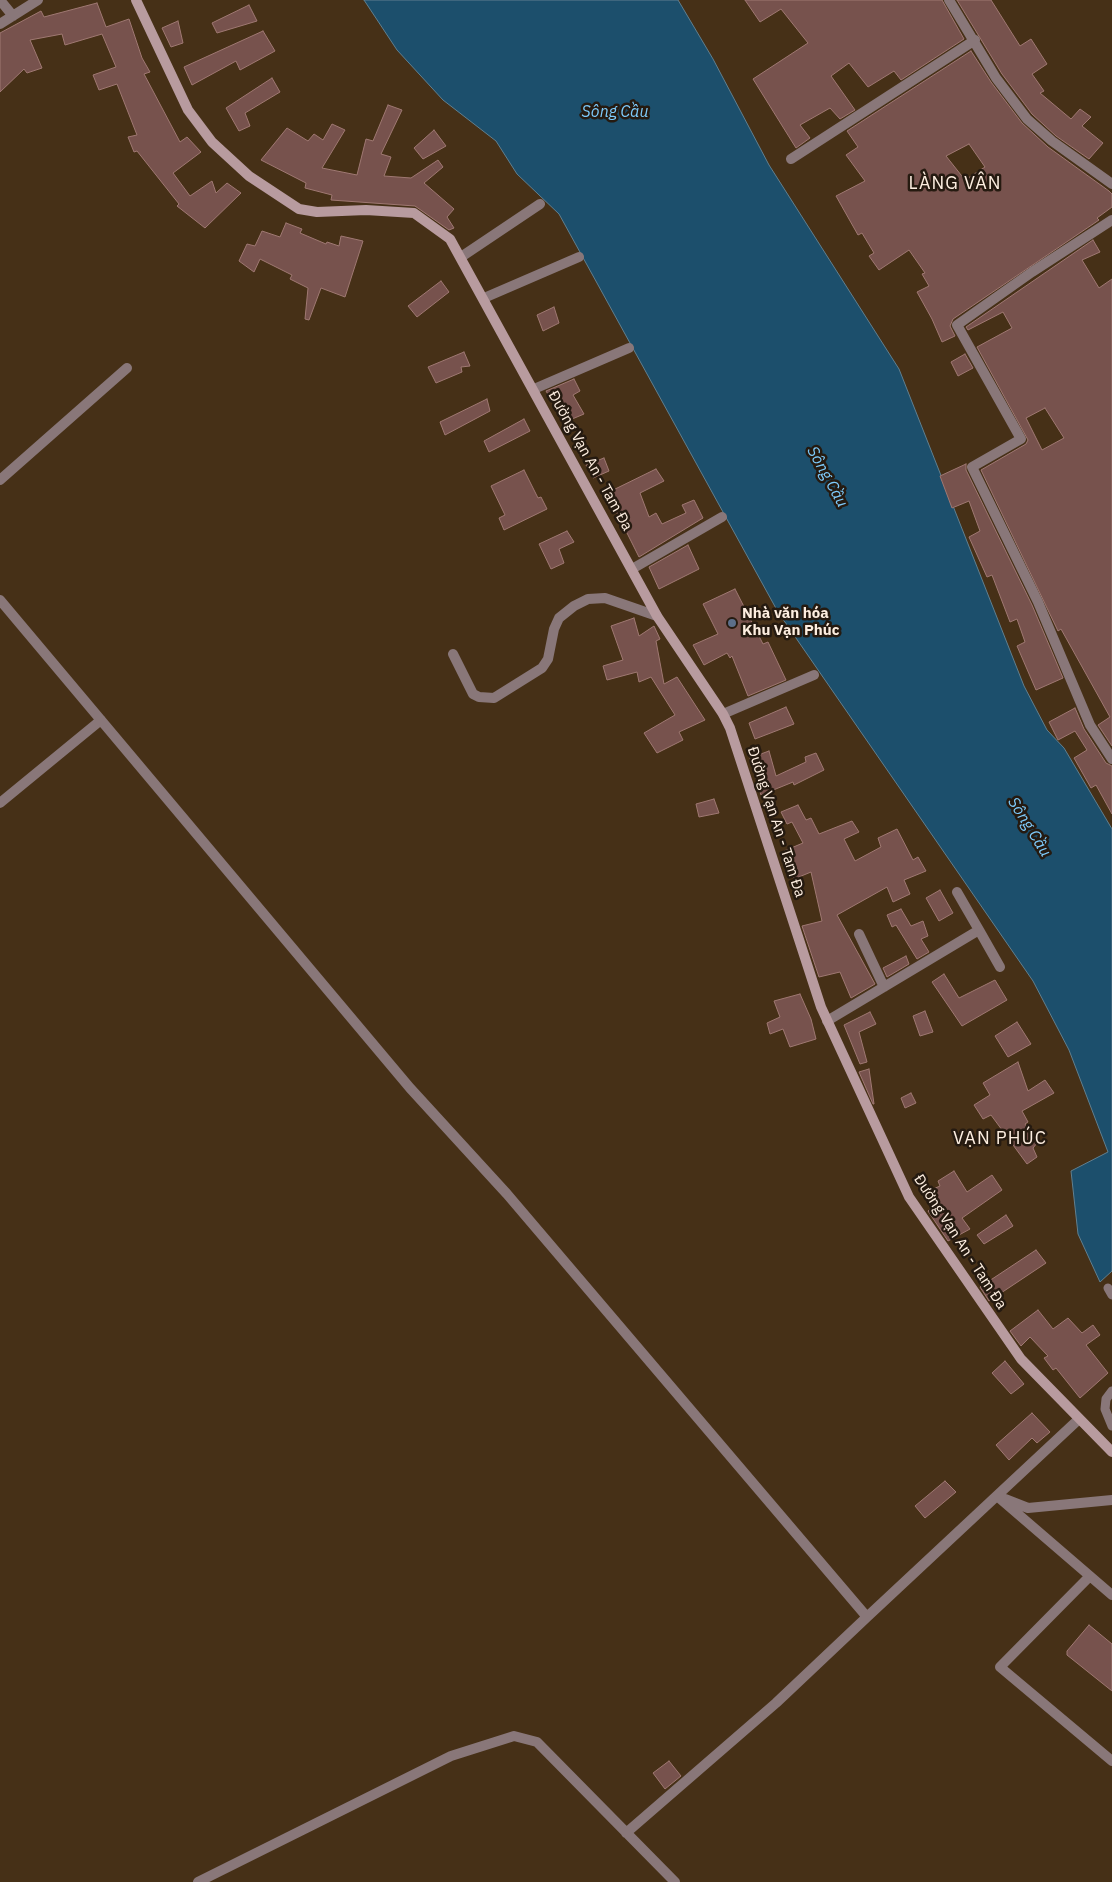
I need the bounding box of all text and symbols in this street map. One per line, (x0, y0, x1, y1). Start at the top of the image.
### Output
water label: Sông Cầu (582, 102, 648, 122)
district label: LÀNG VÂN (908, 173, 1002, 195)
street label: Đường Vạn An - Tam Đa (544, 388, 636, 534)
water label: Sông Cầu (802, 443, 852, 511)
place label: Nhà văn hóa Khu Vạn Phúc (742, 605, 839, 640)
marker: Nhà văn hóa Khu Vạn Phúc (726, 617, 738, 629)
street label: Đường Vạn An - Tam Đa (743, 744, 809, 900)
water label: Sông Cầu (1003, 794, 1055, 860)
district label: VẠN PHÚC (952, 1128, 1048, 1150)
street label: Đường Vạn An - Tam Đa (910, 1171, 1010, 1313)

